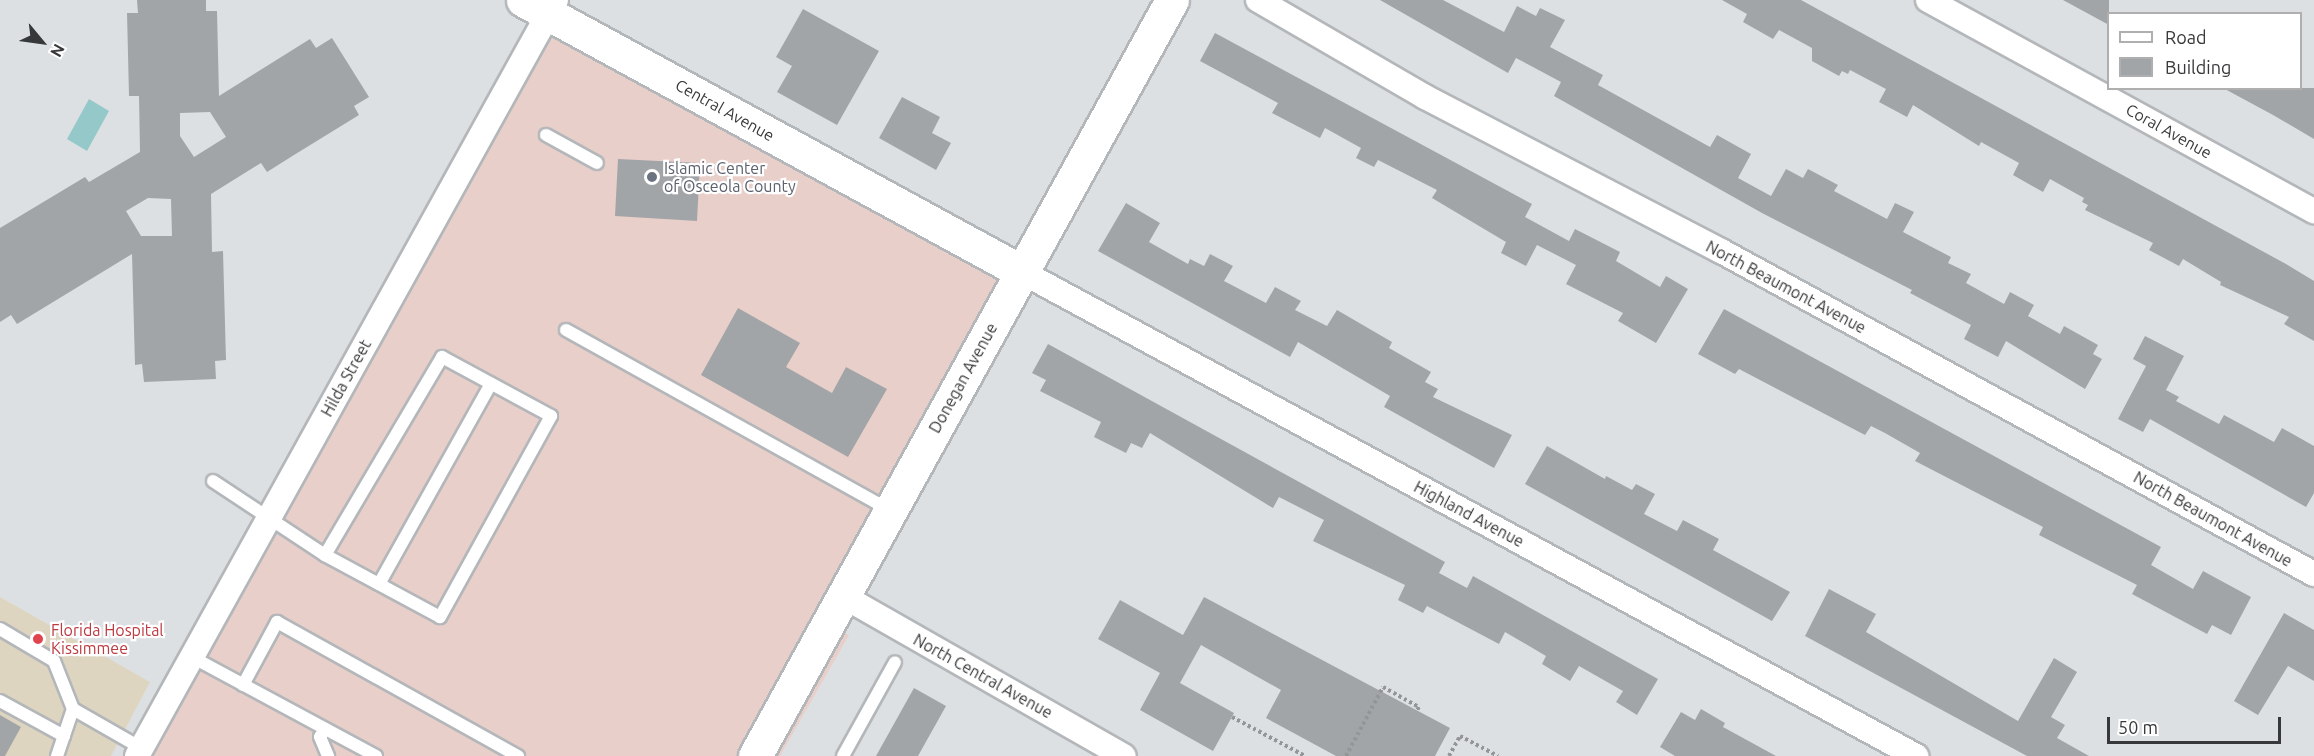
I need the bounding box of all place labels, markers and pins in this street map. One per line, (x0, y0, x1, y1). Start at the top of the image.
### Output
place label: Islamic Center of Osceola County (664, 158, 796, 196)
marker: Islamic Center of Osceola County (645, 170, 659, 184)
place label: Florida Hospital Kissimmee (51, 620, 164, 658)
marker: Florida Hospital Kissimmee (29, 630, 47, 648)

